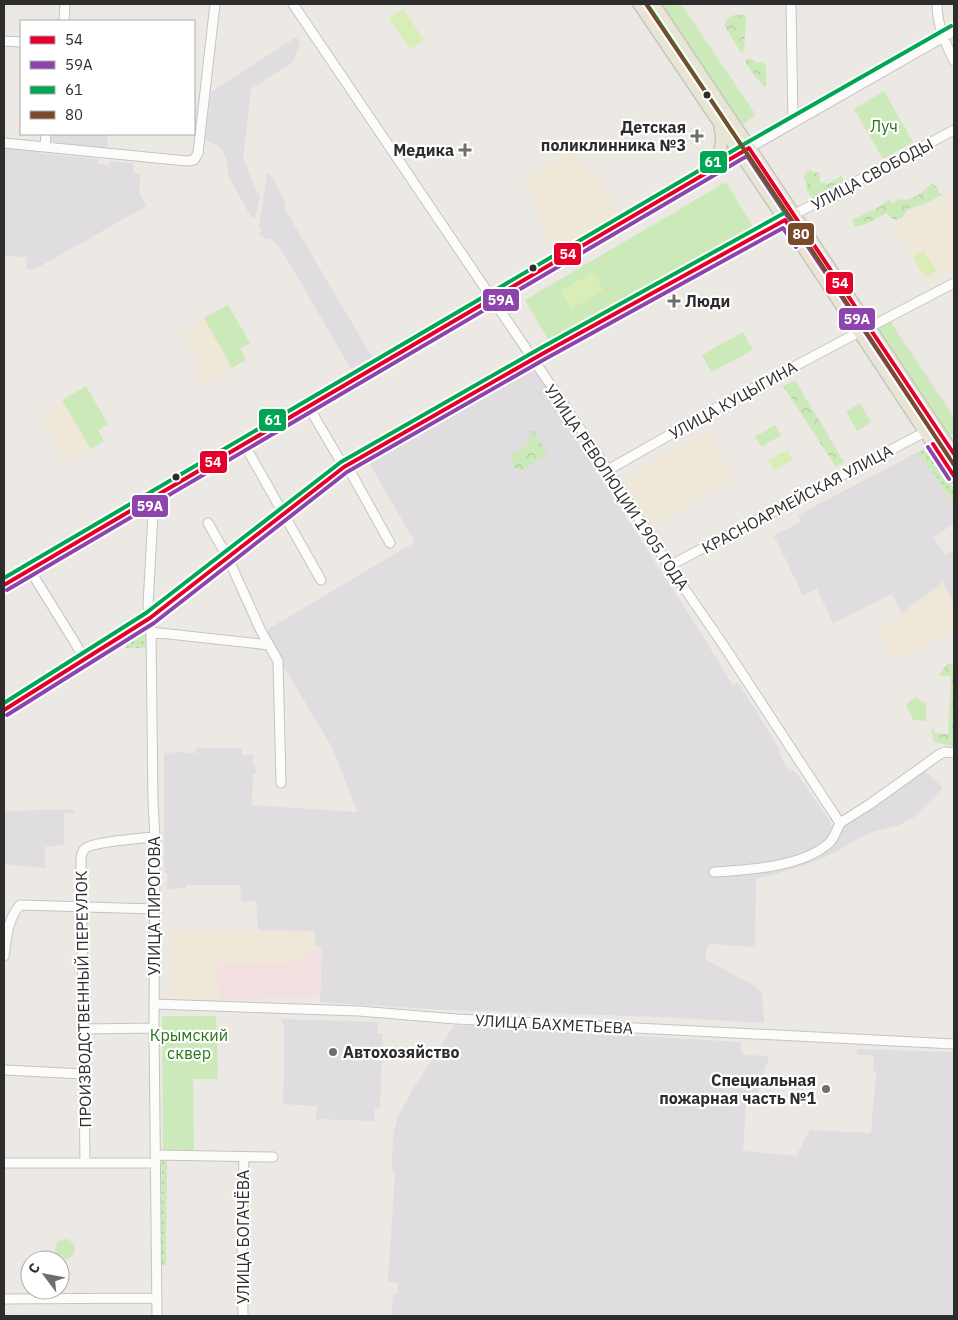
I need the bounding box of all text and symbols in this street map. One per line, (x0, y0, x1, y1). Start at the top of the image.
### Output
legend (20, 20, 195, 135)
text: 54 (65, 30, 83, 49)
text: 59А (65, 55, 93, 74)
text: 61 (65, 80, 83, 99)
unlabelled marker (702, 90, 712, 100)
text: 80 (65, 105, 83, 124)
park label: Луч (870, 116, 898, 136)
place label: Детская поликлинника №3 (541, 117, 686, 155)
marker: Детская поликлинника №3 (690, 129, 704, 143)
street label: УЛИЦА СВОБОДЫ (808, 133, 936, 215)
place label: Медика (393, 140, 454, 160)
marker: Медика (458, 143, 472, 157)
line badge: 61 (699, 150, 728, 174)
text: 61 (705, 153, 722, 171)
line badge: 80 (787, 222, 815, 246)
text: 80 (793, 225, 809, 243)
line badge: 54 (553, 242, 582, 266)
text: 54 (560, 245, 576, 263)
unlabelled marker (528, 263, 538, 273)
line badge: 54 (825, 271, 854, 295)
text: 54 (832, 274, 848, 292)
line badge: 59А (482, 288, 520, 312)
text: 59А (488, 291, 515, 309)
place label: Люди (685, 291, 730, 311)
marker: Люди (667, 294, 681, 308)
line badge: 59А (838, 307, 876, 331)
text: 59А (844, 310, 871, 328)
street label: УЛИЦА КУЦЫГИНА (665, 357, 801, 443)
street label: УЛИЦА РЕВОЛЮЦИИ 1905 ГОДА (540, 380, 694, 594)
line badge: 61 (258, 408, 287, 432)
text: 61 (265, 411, 282, 429)
street label: КРАСНОАРМЕЙСКАЯ УЛИЦА (698, 440, 896, 558)
line badge: 54 (199, 450, 228, 474)
text: 54 (205, 453, 221, 471)
unlabelled marker (171, 472, 181, 482)
line badge: 59А (131, 494, 169, 518)
text: 59А (137, 497, 164, 515)
street label: УЛИЦА ПИРОГОВА (144, 836, 164, 976)
street label: ПРОИЗВОДСТВЕННЫЙ ПЕРЕУЛОК (71, 870, 95, 1128)
street label: УЛИЦА БАХМЕТЬЕВА (474, 1010, 634, 1038)
park label: Крымский сквер (150, 1025, 228, 1063)
place label: Автохозяйство (343, 1042, 460, 1062)
marker: Автохозяйство (327, 1046, 339, 1058)
place label: Специальная пожарная часть №1 (659, 1070, 816, 1108)
marker: Специальная пожарная часть №1 (820, 1083, 832, 1095)
street label: УЛИЦА БОГАЧЁВА (233, 1170, 253, 1304)
north arrow (20, 1250, 70, 1300)
text: С (24, 1259, 44, 1277)

